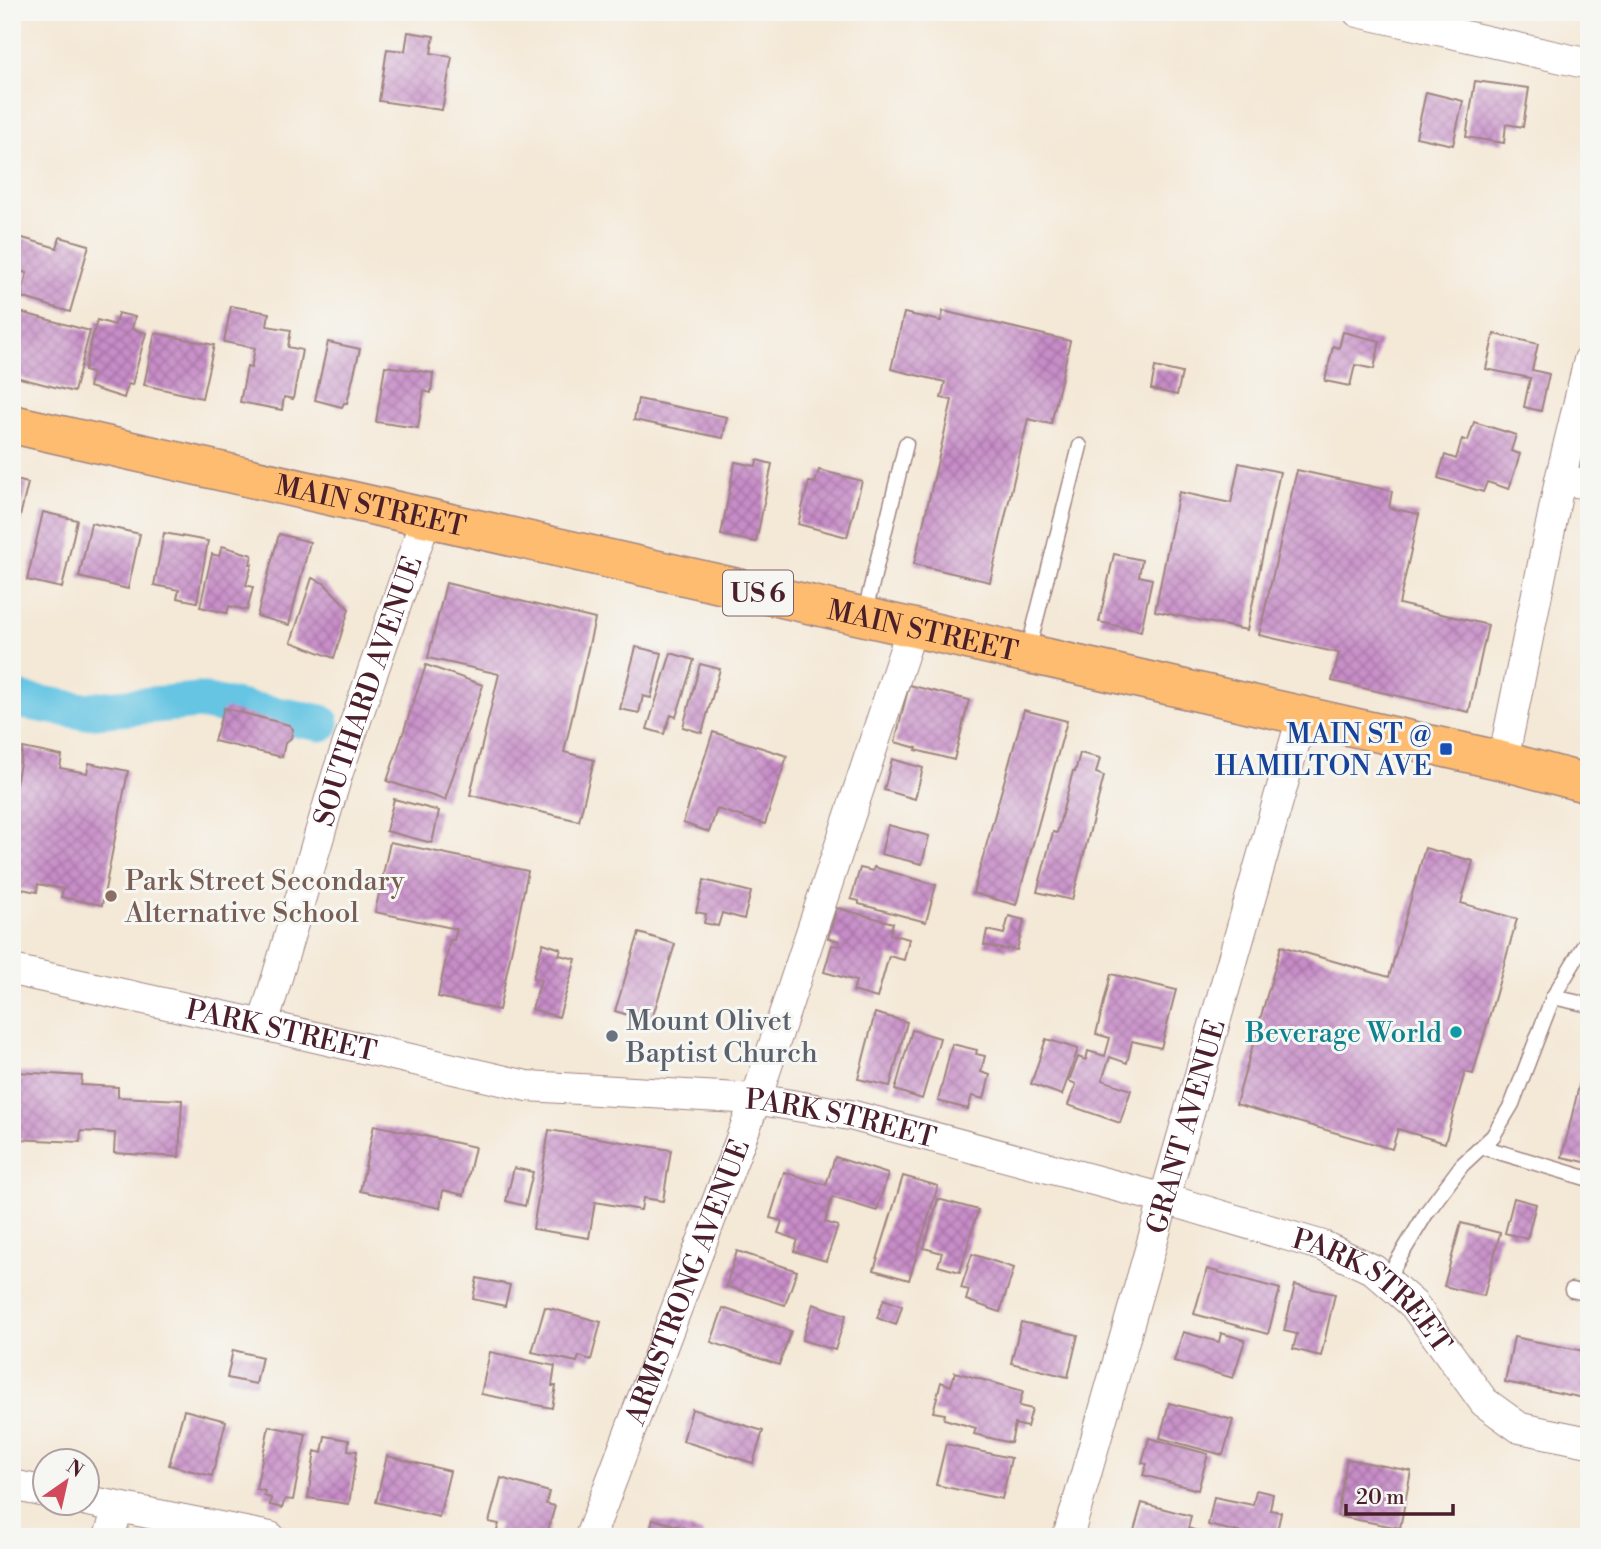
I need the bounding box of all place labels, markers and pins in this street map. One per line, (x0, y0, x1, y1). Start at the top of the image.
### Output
place label: MAIN ST @ HAMILTON AVE (1215, 717, 1432, 784)
marker: MAIN ST @ HAMILTON AVE (1438, 741, 1454, 757)
place label: Park Street Secondary Alternative School (124, 864, 405, 931)
marker: Park Street Secondary Alternative School (103, 888, 119, 904)
place label: Mount Olivet Baptist Church (625, 1004, 818, 1071)
place label: Beverage World (1244, 1016, 1442, 1051)
marker: Beverage World (1448, 1024, 1464, 1040)
marker: Mount Olivet Baptist Church (604, 1028, 620, 1044)

